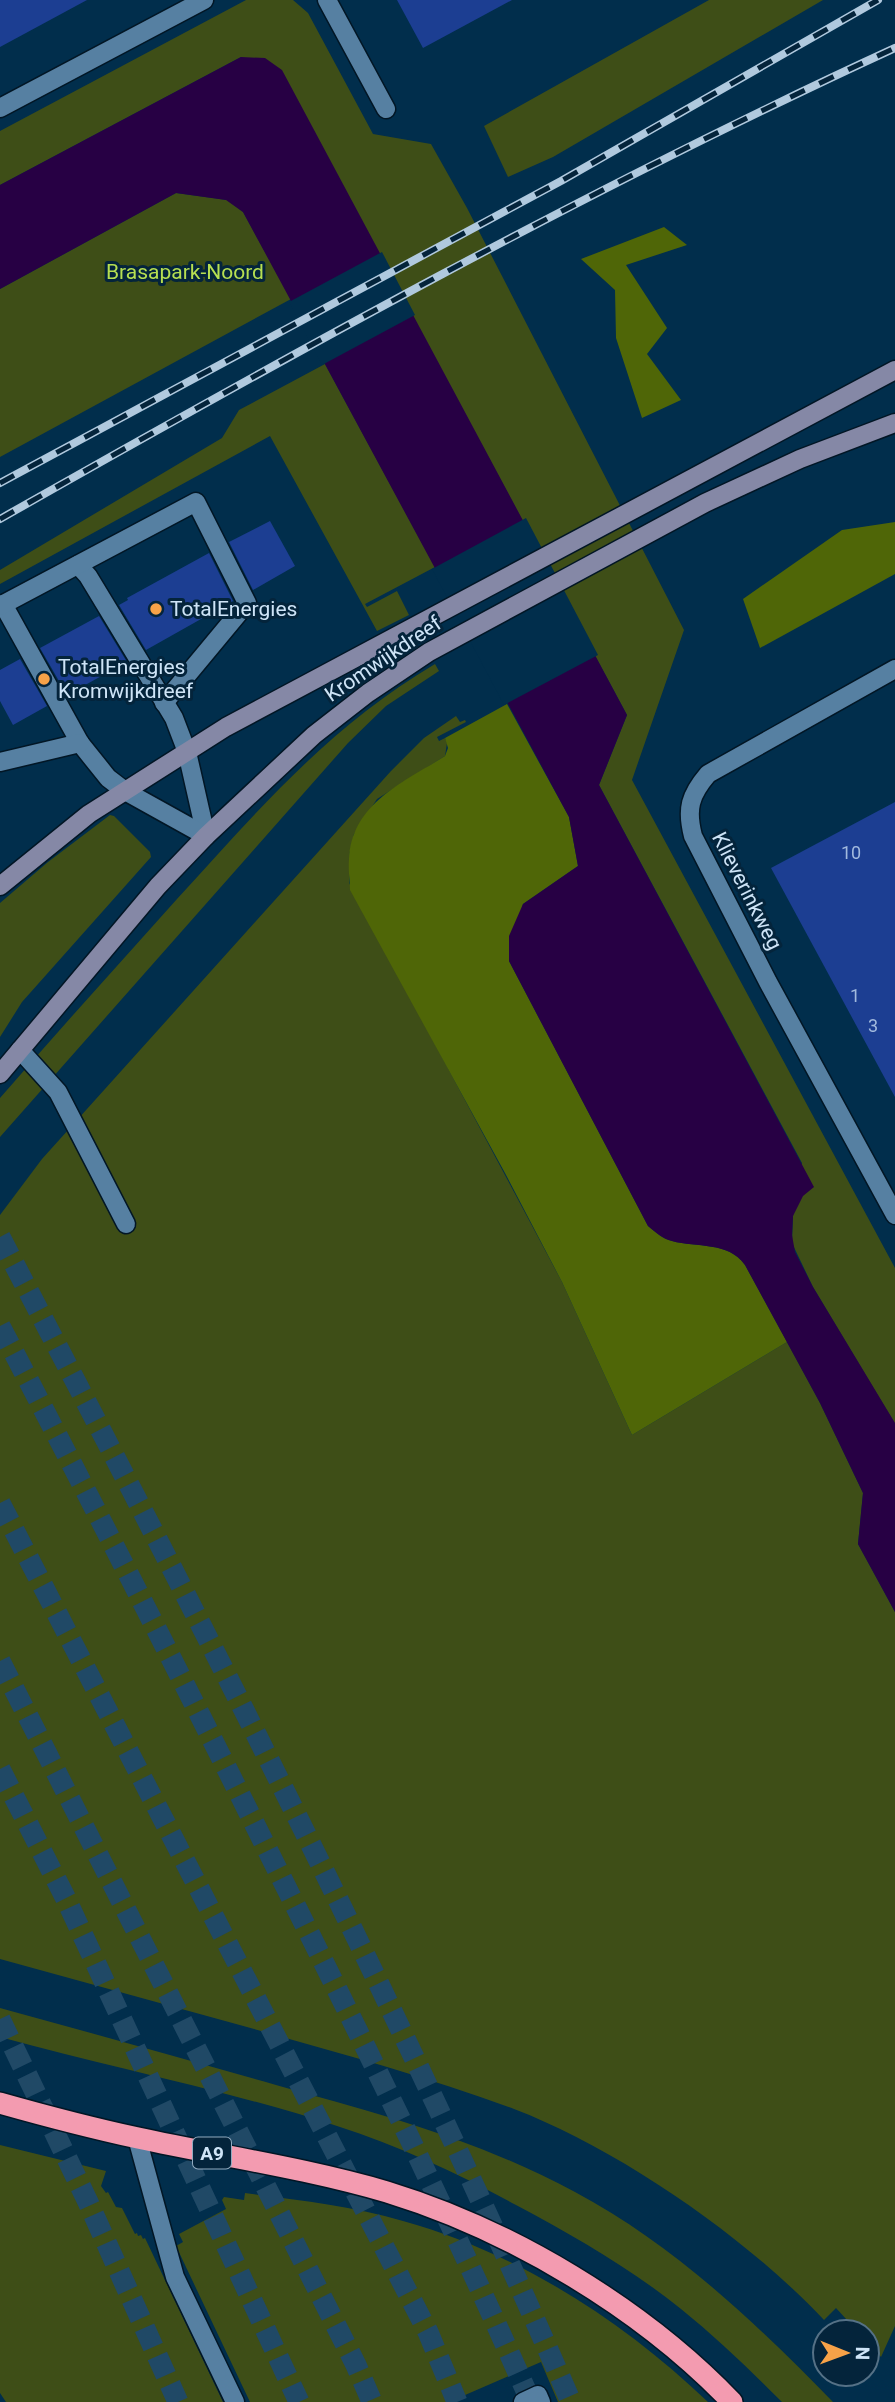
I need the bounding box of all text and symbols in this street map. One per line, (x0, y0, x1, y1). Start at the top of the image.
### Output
park label: Brasapark-Noord (106, 260, 264, 284)
place label: TotalEnergies (170, 597, 297, 621)
marker: TotalEnergies (148, 601, 164, 617)
street label: Kromwijkdreef (320, 611, 446, 707)
place label: TotalEnergies Kromwijkdreef (58, 655, 194, 703)
marker: TotalEnergies Kromwijkdreef (36, 671, 52, 687)
street label: Klieverinkweg (707, 828, 787, 954)
house number: 10 (841, 842, 861, 863)
house number: 1 (850, 985, 860, 1006)
house number: 3 (868, 1015, 878, 1036)
road number: A9 (193, 2138, 231, 2168)
north arrow (811, 2318, 881, 2388)
text: N (851, 2346, 874, 2360)

